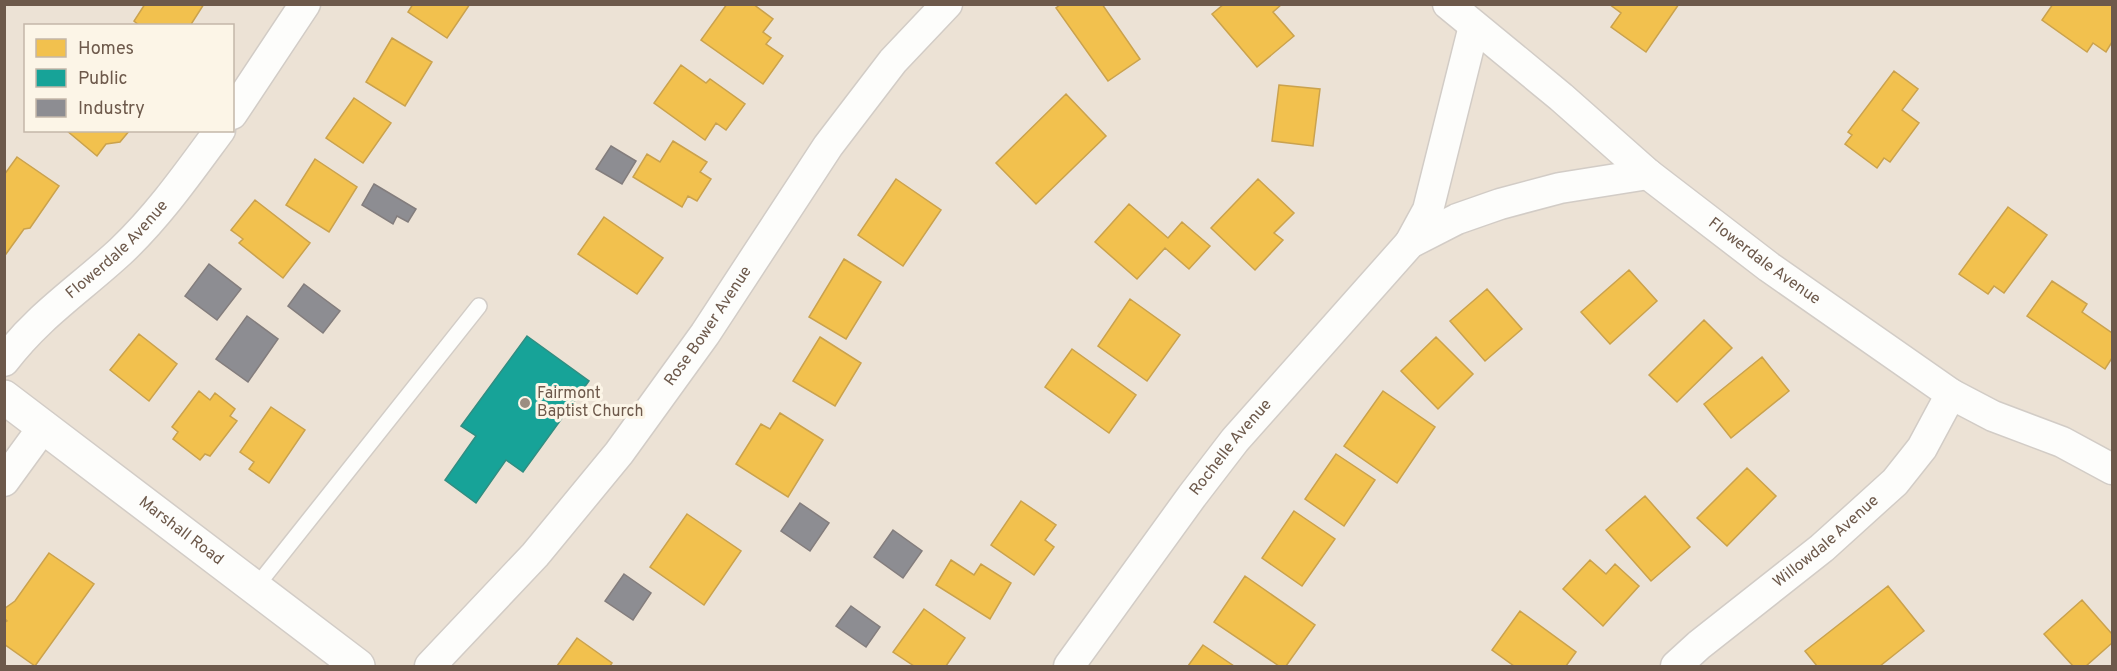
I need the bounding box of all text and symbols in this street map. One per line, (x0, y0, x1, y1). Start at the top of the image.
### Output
legend (24, 24, 234, 132)
text: Homes (78, 38, 134, 61)
text: Public (78, 68, 128, 91)
text: Industry (78, 98, 145, 121)
street label: Flowerdale Avenue (62, 196, 173, 304)
street label: Flowerdale Avenue (1704, 214, 1824, 310)
street label: Rose Bower Avenue (660, 263, 757, 390)
place label: Fairmont Baptist Church (537, 384, 643, 422)
street label: Rochelle Avenue (1186, 395, 1276, 500)
marker: Fairmont Baptist Church (518, 396, 532, 410)
street label: Willowdale Avenue (1769, 491, 1883, 593)
street label: Marshall Road (134, 493, 227, 570)

